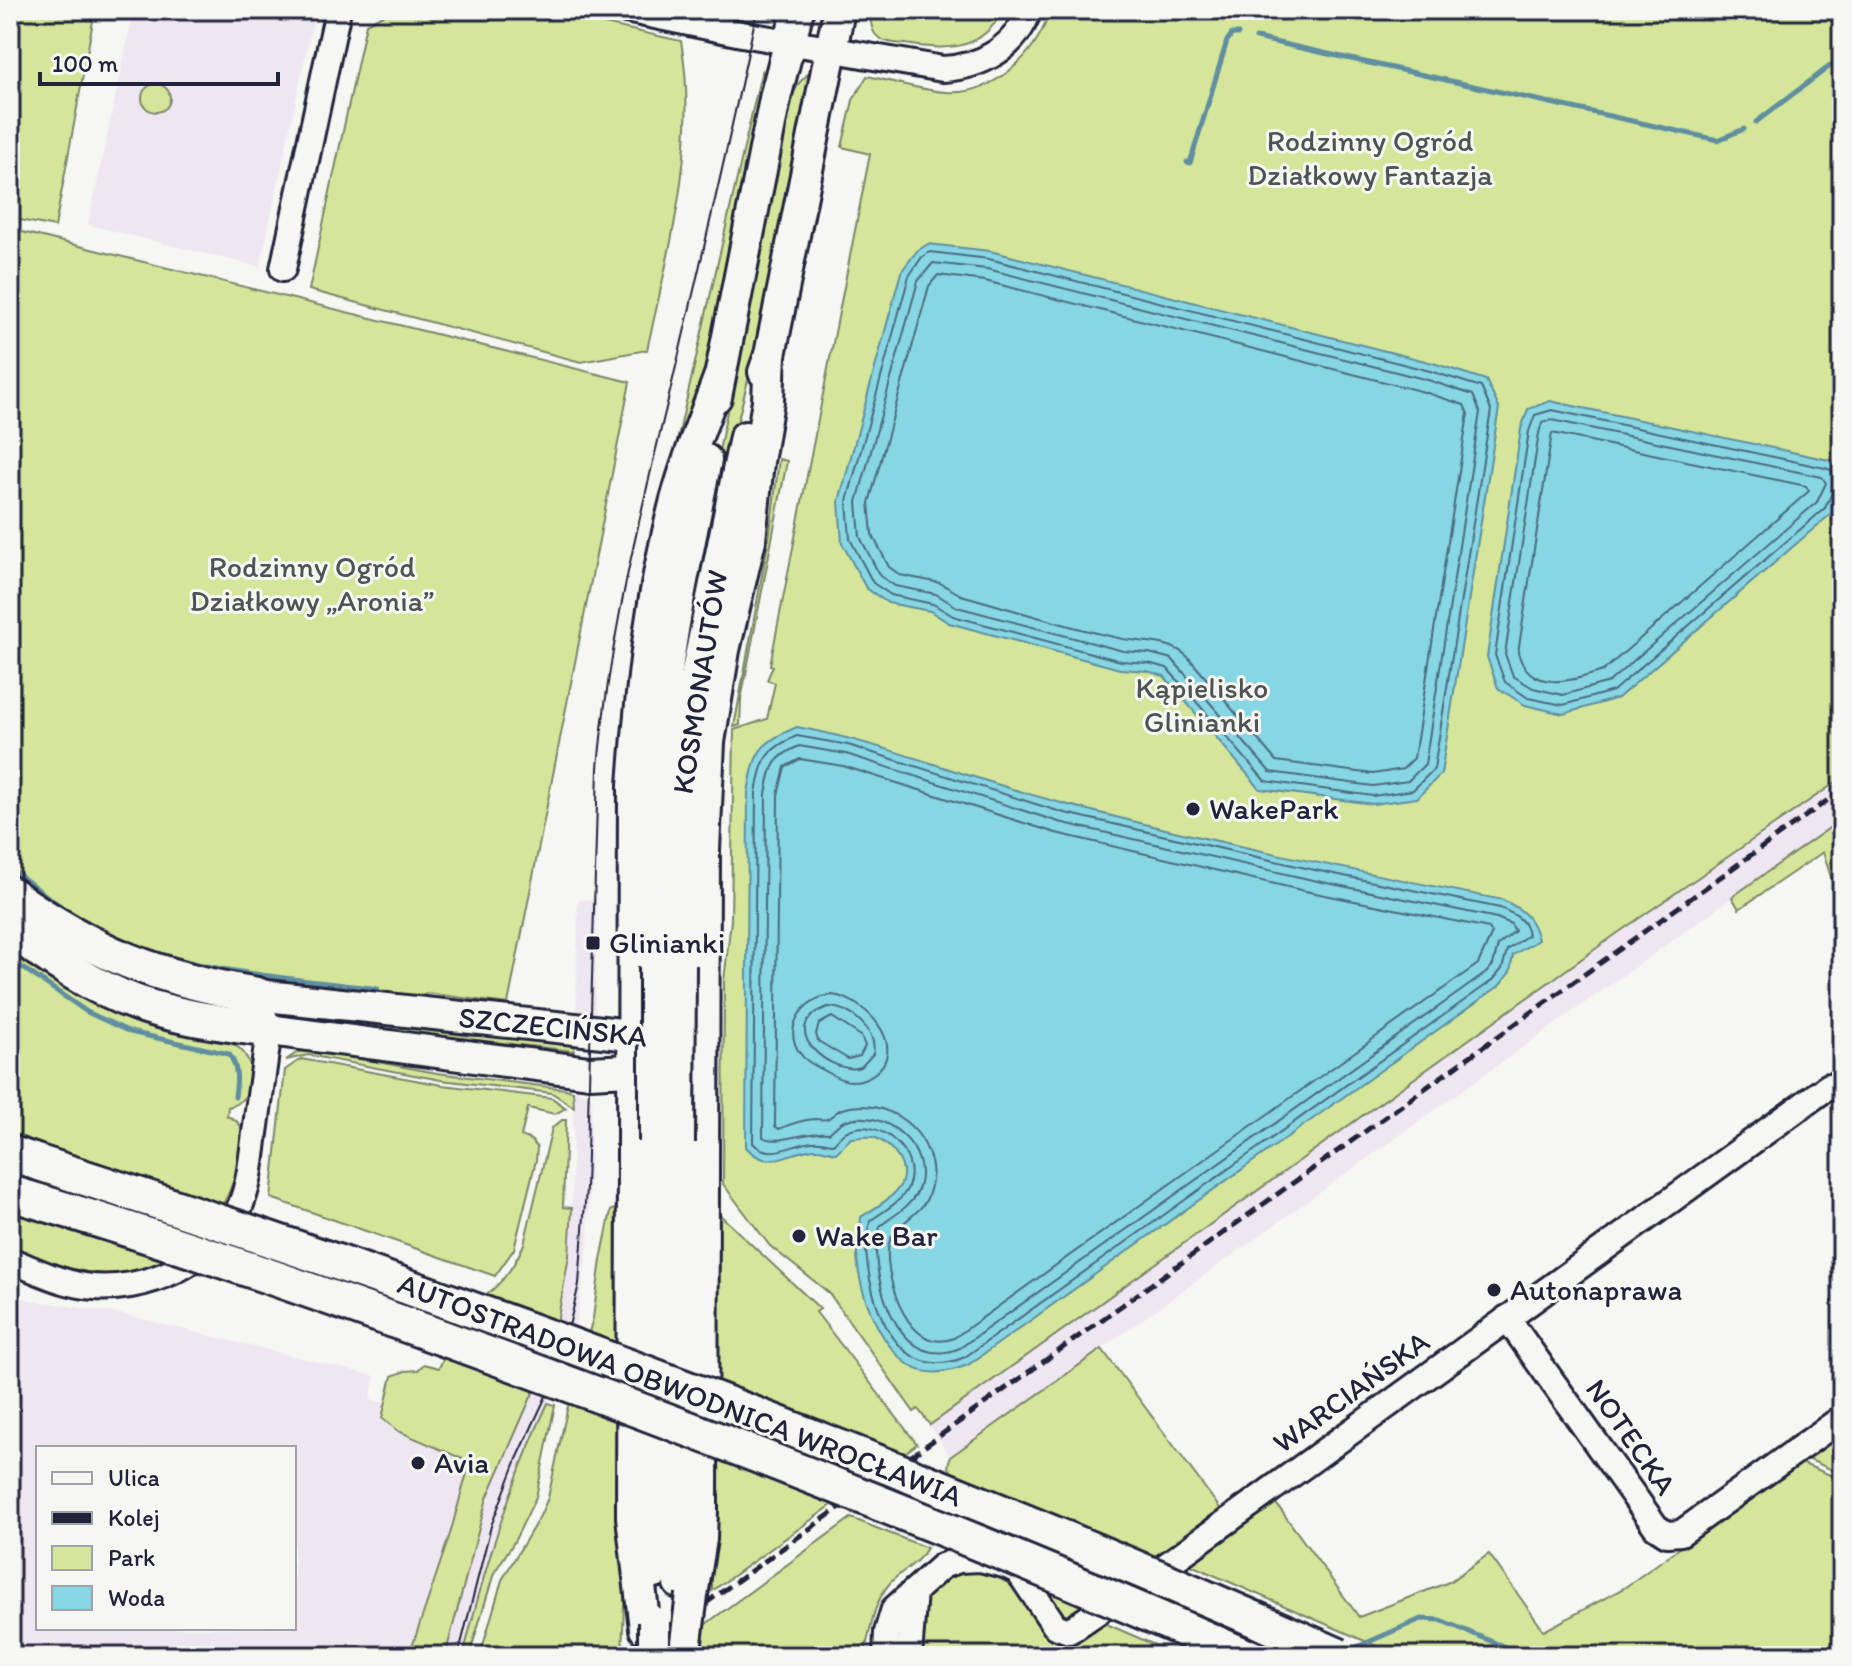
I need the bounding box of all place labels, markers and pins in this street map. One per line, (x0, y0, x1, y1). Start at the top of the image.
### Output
place label: WakePark (1209, 790, 1339, 827)
marker: WakePark (1184, 800, 1202, 818)
place label: Glinianki (609, 924, 725, 961)
marker: Glinianki (584, 934, 602, 952)
place label: Wake Bar (815, 1217, 938, 1254)
marker: Wake Bar (790, 1227, 808, 1245)
place label: Autonaprawa (1510, 1271, 1682, 1308)
marker: Autonaprawa (1485, 1281, 1503, 1299)
place label: Avia (434, 1444, 489, 1481)
marker: Avia (409, 1454, 427, 1472)

